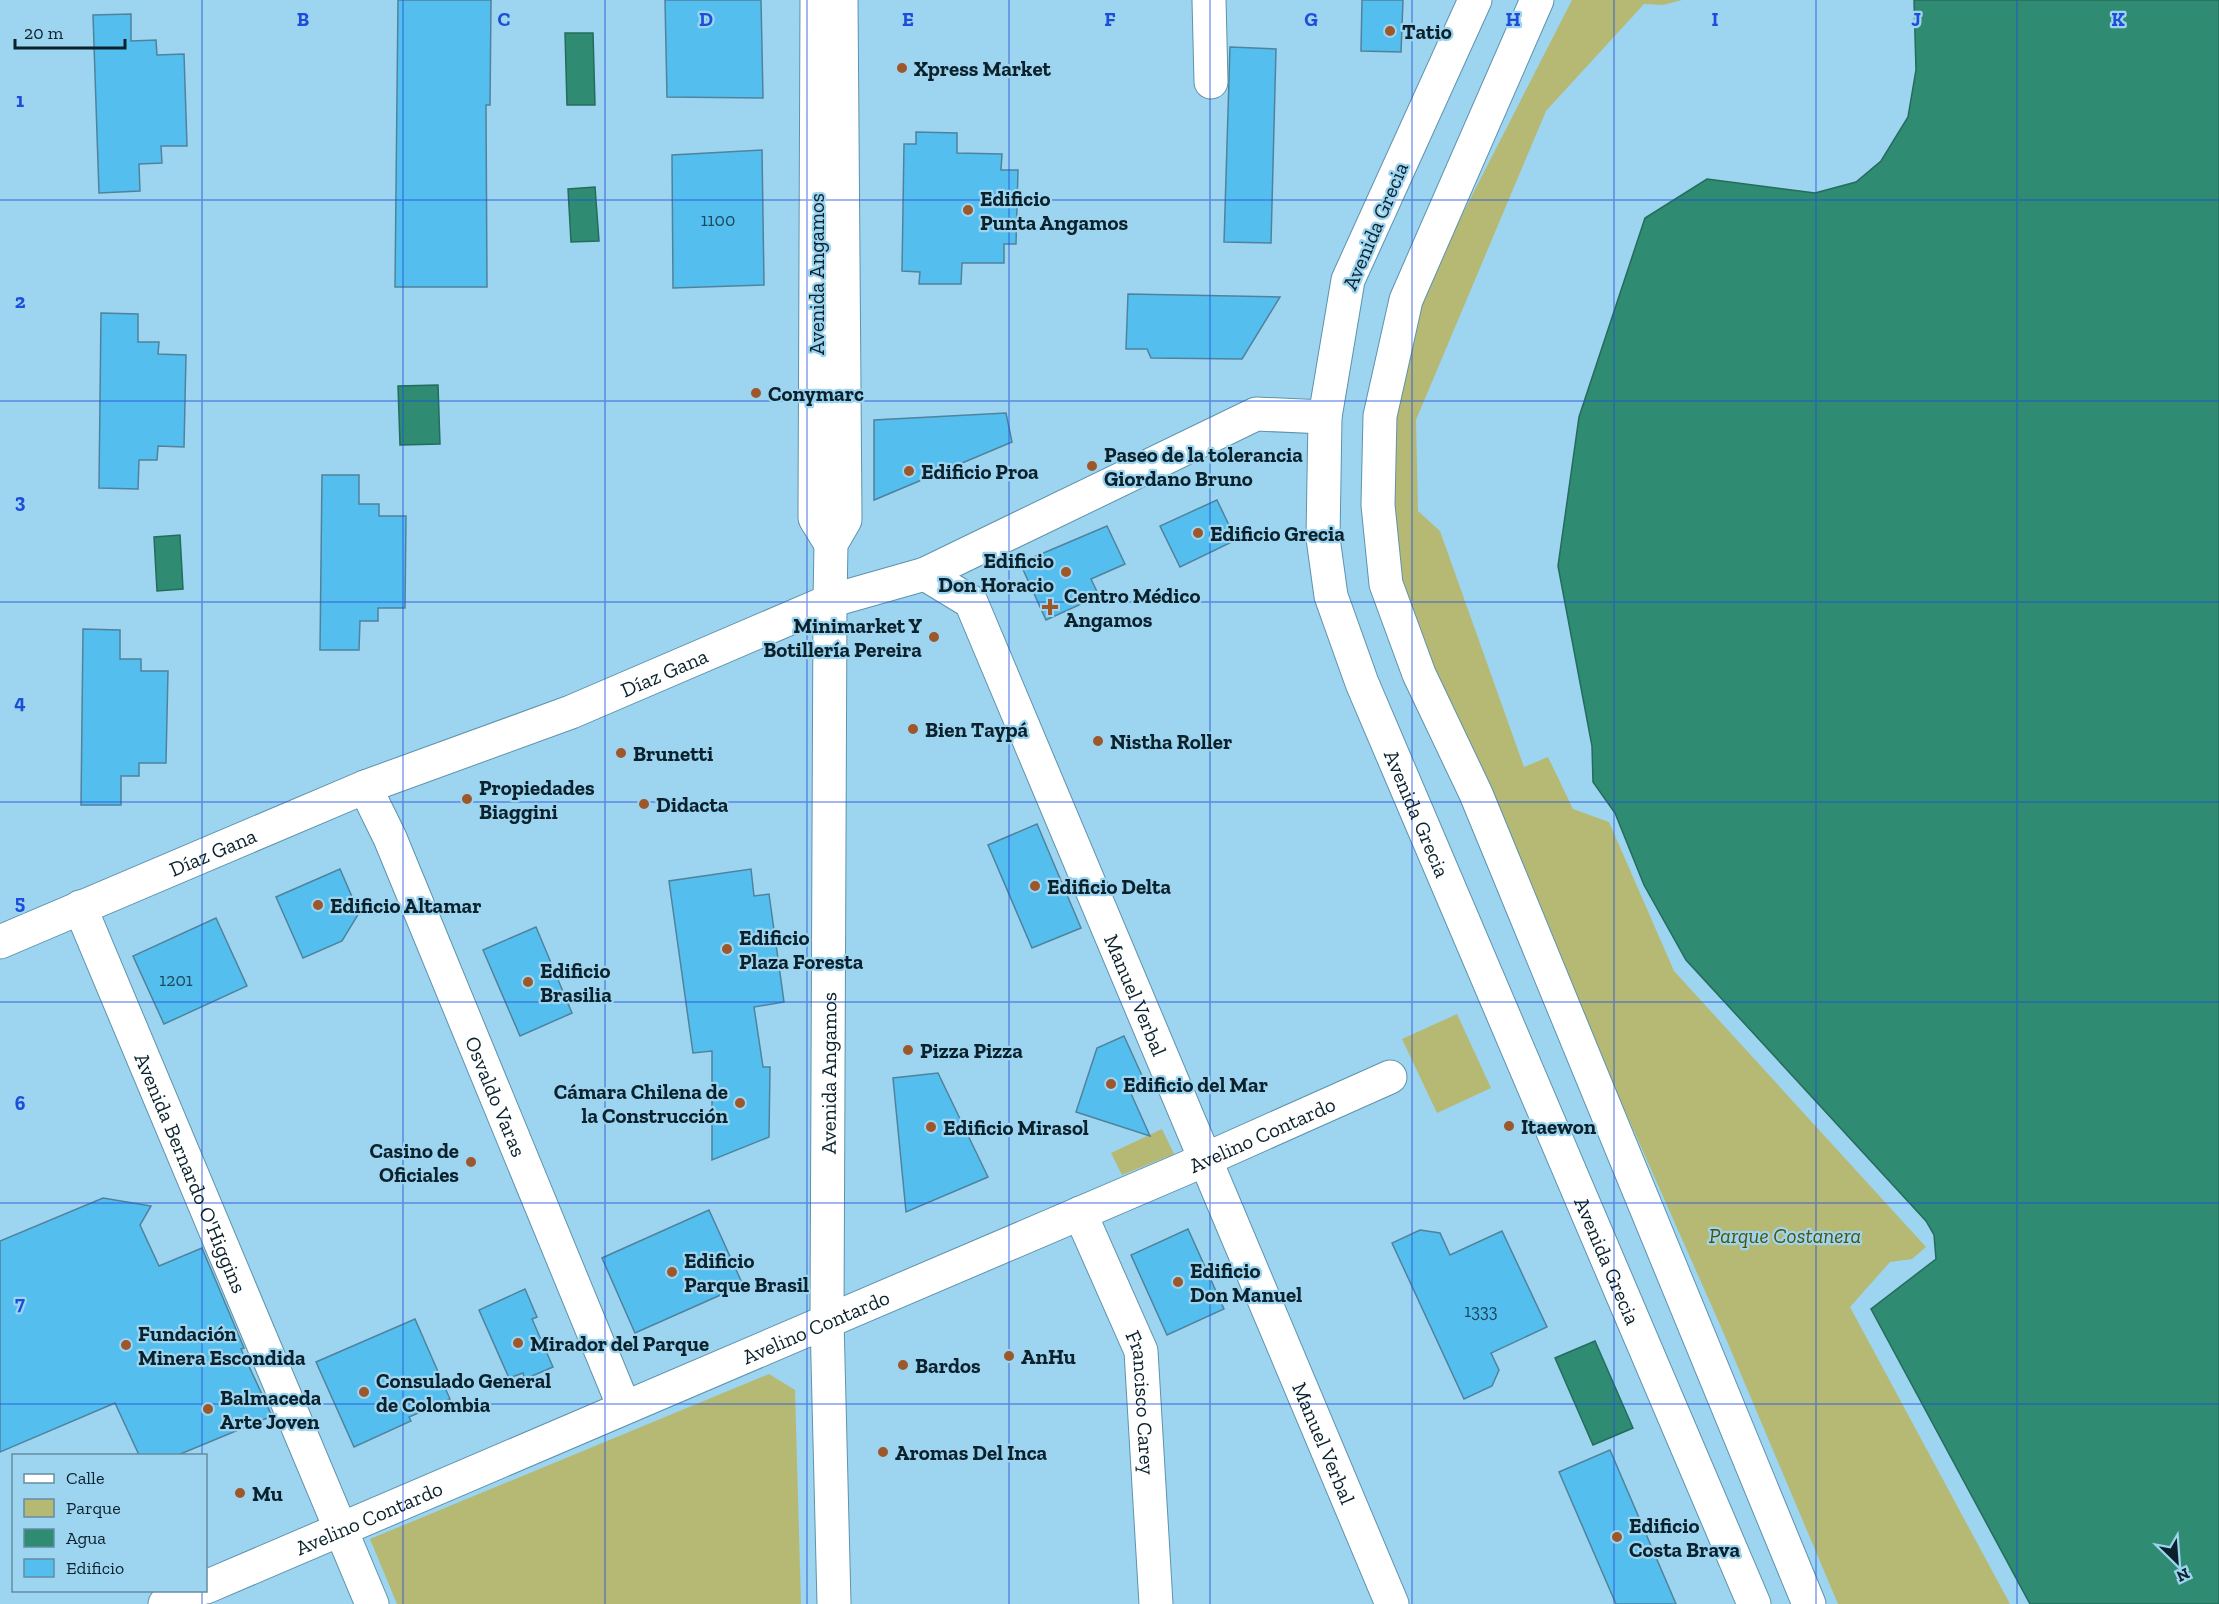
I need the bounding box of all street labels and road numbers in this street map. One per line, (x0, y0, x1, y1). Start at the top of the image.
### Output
street label: Avenida Grecia (1337, 158, 1413, 294)
street label: Avenida Angamos (804, 193, 829, 355)
street label: Díaz Gana (617, 642, 711, 702)
street label: Avenida Grecia (1379, 746, 1456, 881)
street label: Díaz Gana (165, 822, 260, 881)
street label: Manuel Verbal (1099, 930, 1173, 1060)
street label: Avenida Angamos (815, 992, 841, 1154)
street label: Osvaldo Varas (460, 1032, 532, 1160)
street label: Avenida Bernardo O'Higgins (130, 1049, 253, 1296)
street label: Avelino Contardo (1185, 1091, 1339, 1178)
street label: Avenida Grecia (1570, 1193, 1646, 1328)
street label: Avelino Contardo (738, 1284, 893, 1369)
street label: Francisco Carey (1121, 1326, 1161, 1476)
street label: Manuel Verbal (1288, 1378, 1361, 1508)
street label: Avelino Contardo (291, 1475, 446, 1560)

